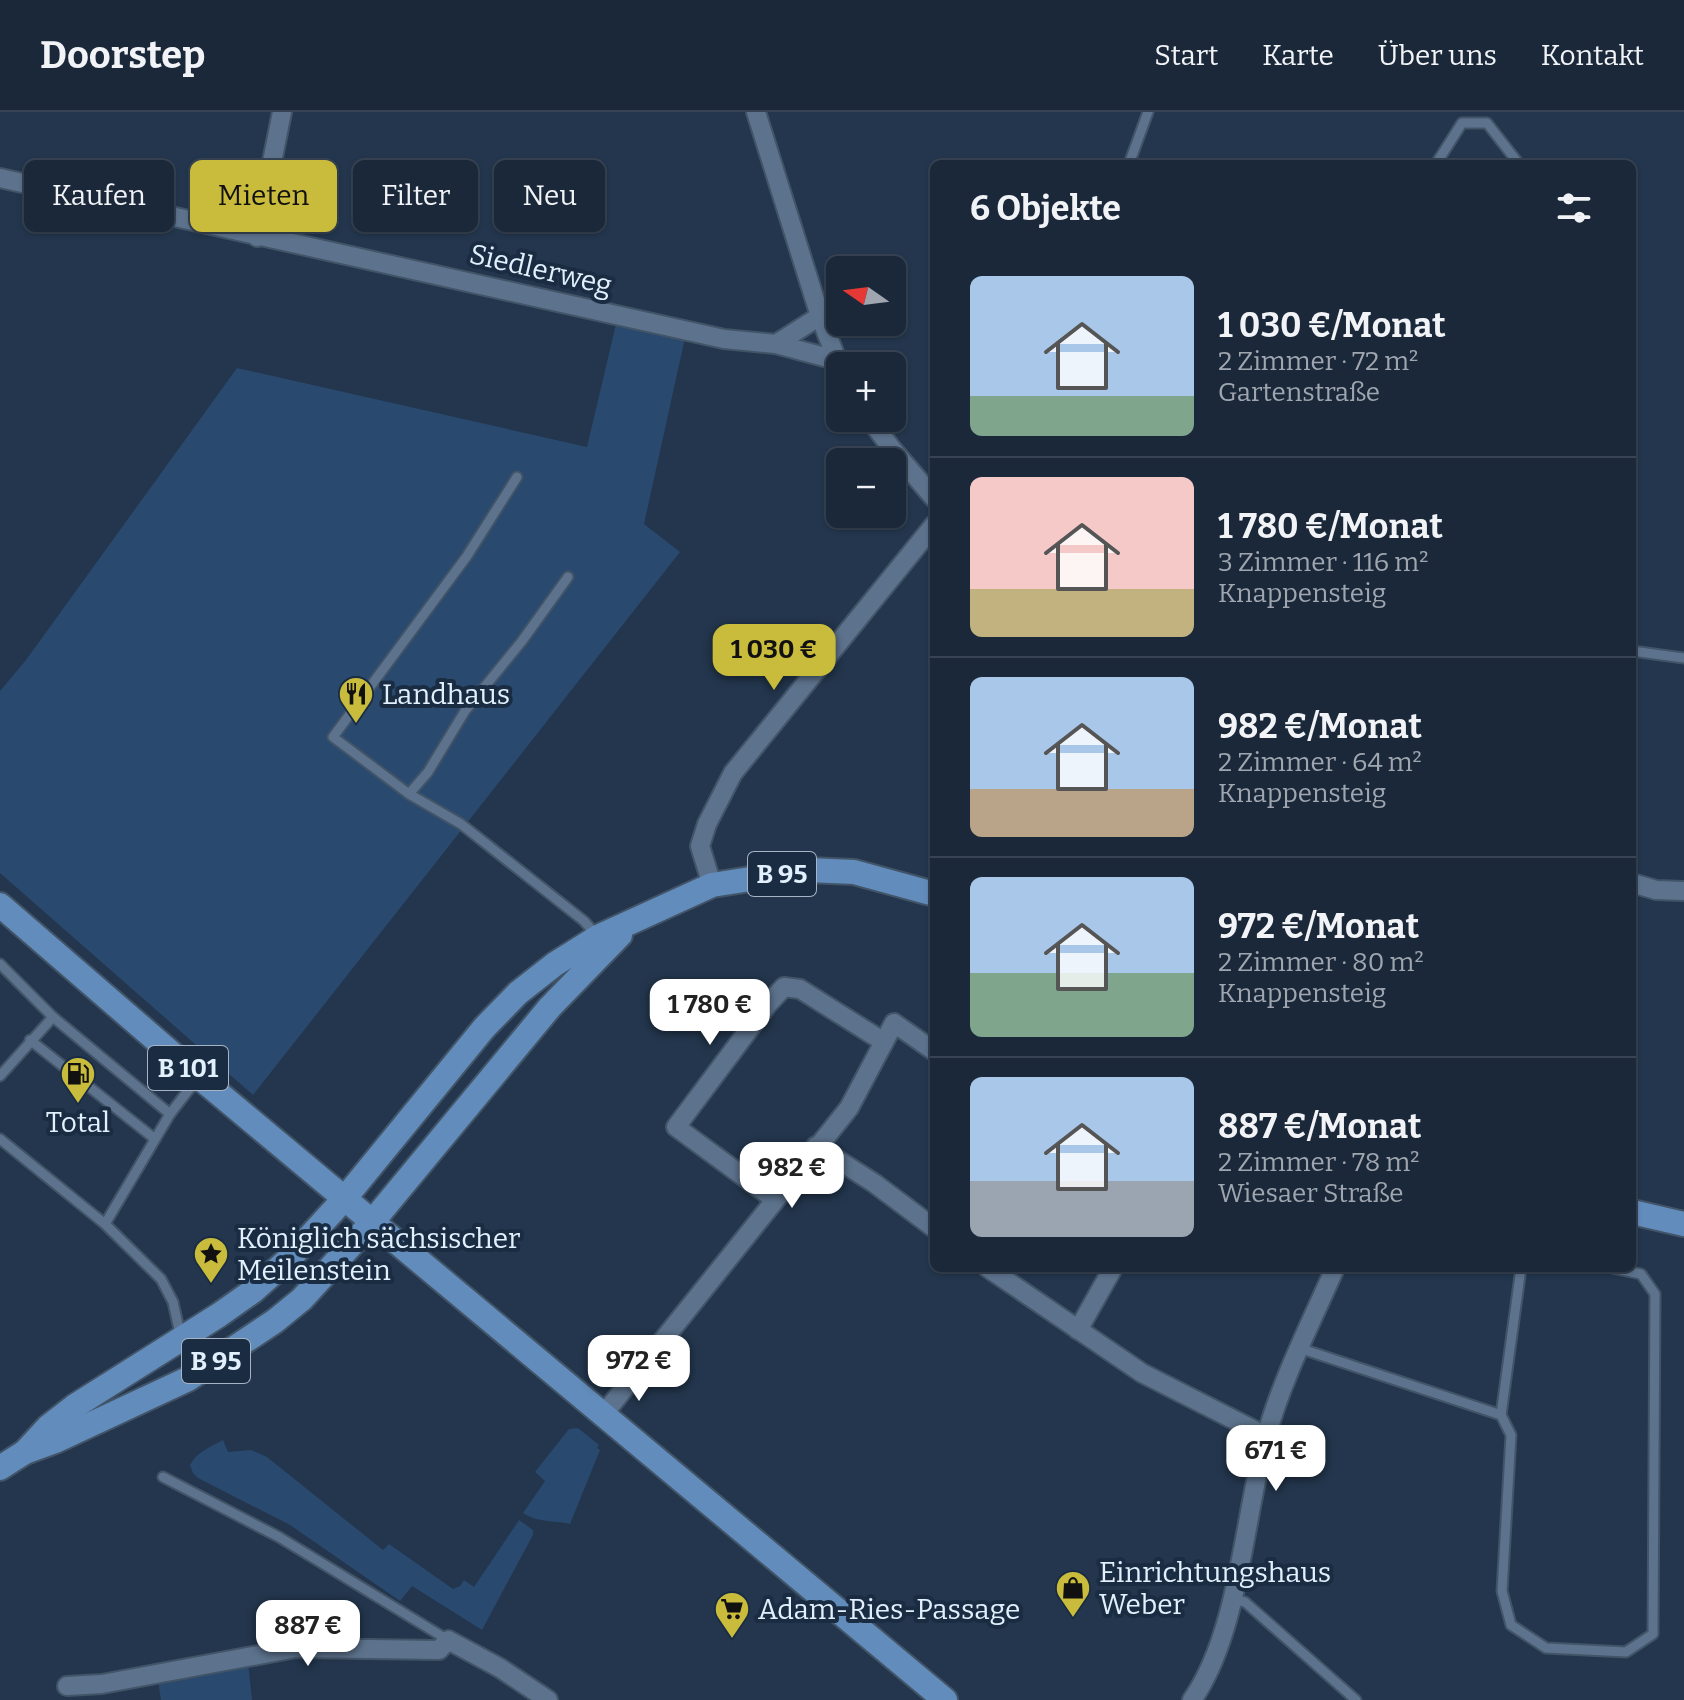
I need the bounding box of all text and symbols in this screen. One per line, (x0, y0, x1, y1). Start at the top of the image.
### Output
text: Doorstep (40, 32, 205, 78)
text: Start (1154, 39, 1218, 72)
text: Karte (1262, 39, 1334, 72)
text: Über uns (1378, 39, 1497, 72)
text: Kontakt (1541, 39, 1644, 72)
chip: Kaufen (24, 160, 174, 232)
chip: Mieten (190, 160, 337, 232)
chip: Filter (353, 160, 478, 232)
chip: Neu (494, 160, 605, 232)
icon: filters (1552, 186, 1596, 230)
text: 6 Objekte (970, 188, 1121, 229)
street label: Siedlerweg (467, 237, 615, 302)
north arrow (826, 256, 906, 336)
map controls (826, 256, 906, 528)
text: 1 030 €/Monat (1218, 305, 1446, 346)
icon: home (1034, 308, 1130, 404)
text: 2 Zimmer · 72 m² (1218, 346, 1418, 377)
button: + (826, 352, 906, 432)
text: Gartenstraße (1218, 377, 1380, 408)
button: − (826, 448, 906, 528)
text: 1 780 €/Monat (1218, 506, 1443, 547)
icon: home (1034, 509, 1130, 605)
text: 3 Zimmer · 116 m² (1218, 547, 1428, 578)
text: Knappensteig (1218, 578, 1386, 609)
pin: 1 030 € (700, 624, 848, 692)
text: 1 030 € (731, 634, 817, 665)
restaurant icon: Landhaus (337, 675, 375, 725)
place label: Landhaus (382, 678, 510, 711)
text: 982 €/Monat (1218, 706, 1422, 747)
icon: home (1034, 709, 1130, 805)
text: 2 Zimmer · 64 m² (1218, 747, 1422, 778)
text: Knappensteig (1218, 778, 1386, 809)
road number: B 95 (748, 852, 816, 896)
text: 972 €/Monat (1218, 906, 1419, 947)
icon: home (1034, 909, 1130, 1005)
text: 2 Zimmer · 80 m² (1218, 947, 1424, 978)
text: Knappensteig (1218, 978, 1386, 1009)
pin: 1 780 € (636, 979, 784, 1047)
text: 1 780 € (668, 989, 752, 1020)
road number: B 101 (148, 1046, 228, 1090)
fuel station icon: Total (59, 1055, 97, 1105)
place label: Total (46, 1106, 110, 1139)
text: 887 €/Monat (1218, 1106, 1421, 1147)
icon: home (1034, 1109, 1130, 1205)
pin: 982 € (736, 1142, 848, 1210)
text: 2 Zimmer · 78 m² (1218, 1147, 1420, 1178)
text: 982 € (758, 1152, 826, 1183)
text: Wiesaer Straße (1218, 1178, 1403, 1209)
place label: Königlich sächsischer Meilenstein (237, 1222, 520, 1287)
place icon: Königlich sächsischer Meilenstein (192, 1235, 230, 1285)
pin: 972 € (583, 1335, 695, 1403)
road number: B 95 (182, 1339, 250, 1383)
text: 972 € (606, 1345, 672, 1376)
pin: 671 € (1220, 1425, 1332, 1493)
text: 671 € (1244, 1435, 1308, 1466)
place label: Einrichtungshaus Weber (1099, 1556, 1331, 1621)
shop icon: Einrichtungshaus Weber (1054, 1569, 1092, 1619)
supermarket icon: Adam-Ries-Passage (713, 1590, 751, 1640)
place label: Adam-Ries-Passage (758, 1593, 1020, 1626)
pin: 887 € (252, 1600, 364, 1668)
text: 887 € (274, 1610, 342, 1641)

